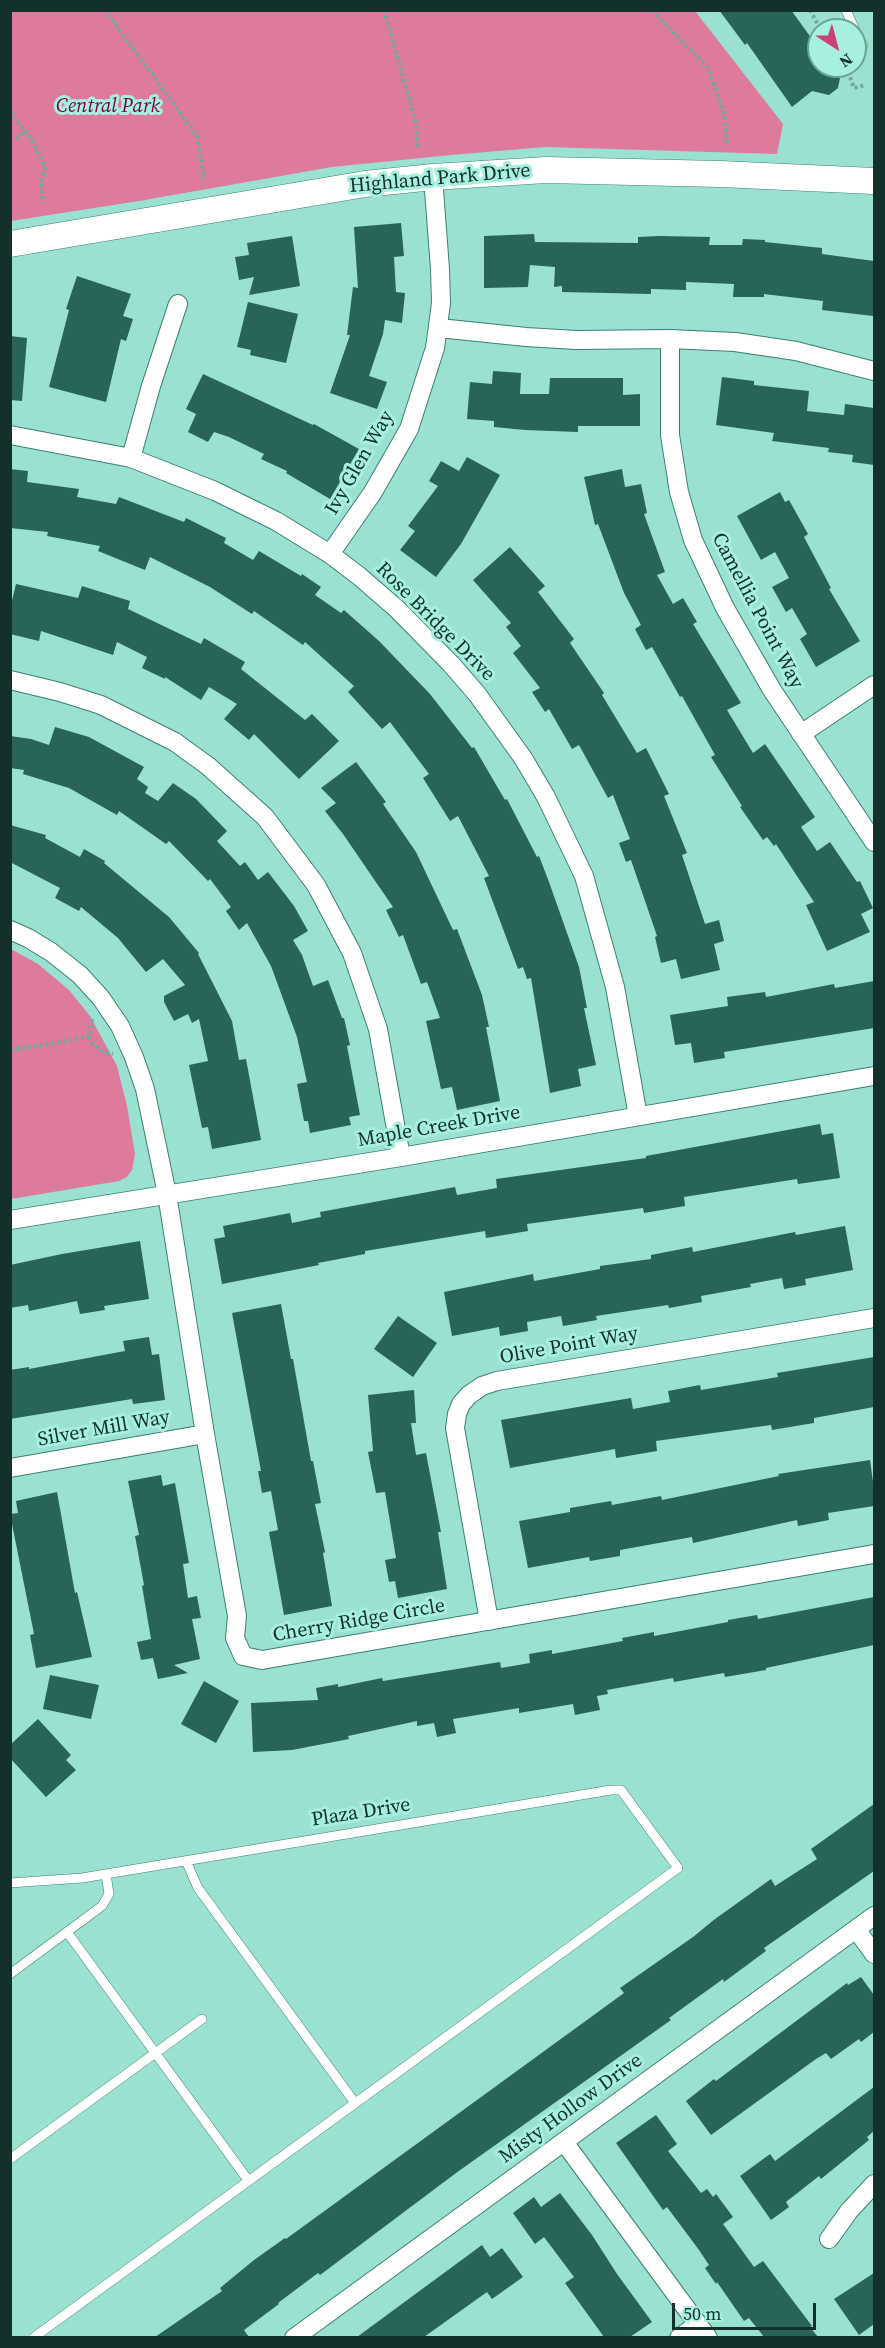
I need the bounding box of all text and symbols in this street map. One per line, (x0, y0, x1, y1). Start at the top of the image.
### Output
north arrow (807, 18, 867, 78)
text: N (835, 49, 858, 73)
park label: Central Park (56, 95, 160, 119)
street label: Highland Park Drive (348, 159, 532, 199)
street label: Ivy Glen Way (320, 407, 400, 519)
street label: Camellia Point Way (706, 529, 808, 693)
street label: Rose Bridge Drive (370, 557, 500, 687)
street label: Maple Creek Drive (356, 1101, 522, 1153)
street label: Olive Point Way (498, 1322, 640, 1370)
street label: Silver Mill Way (36, 1406, 172, 1452)
street label: Cherry Ridge Circle (271, 1594, 447, 1648)
street label: Plaza Drive (310, 1793, 412, 1833)
street label: Misty Hollow Drive (495, 2049, 647, 2169)
scale bar (675, 2291, 819, 2329)
text: 50 m (683, 2301, 721, 2326)

